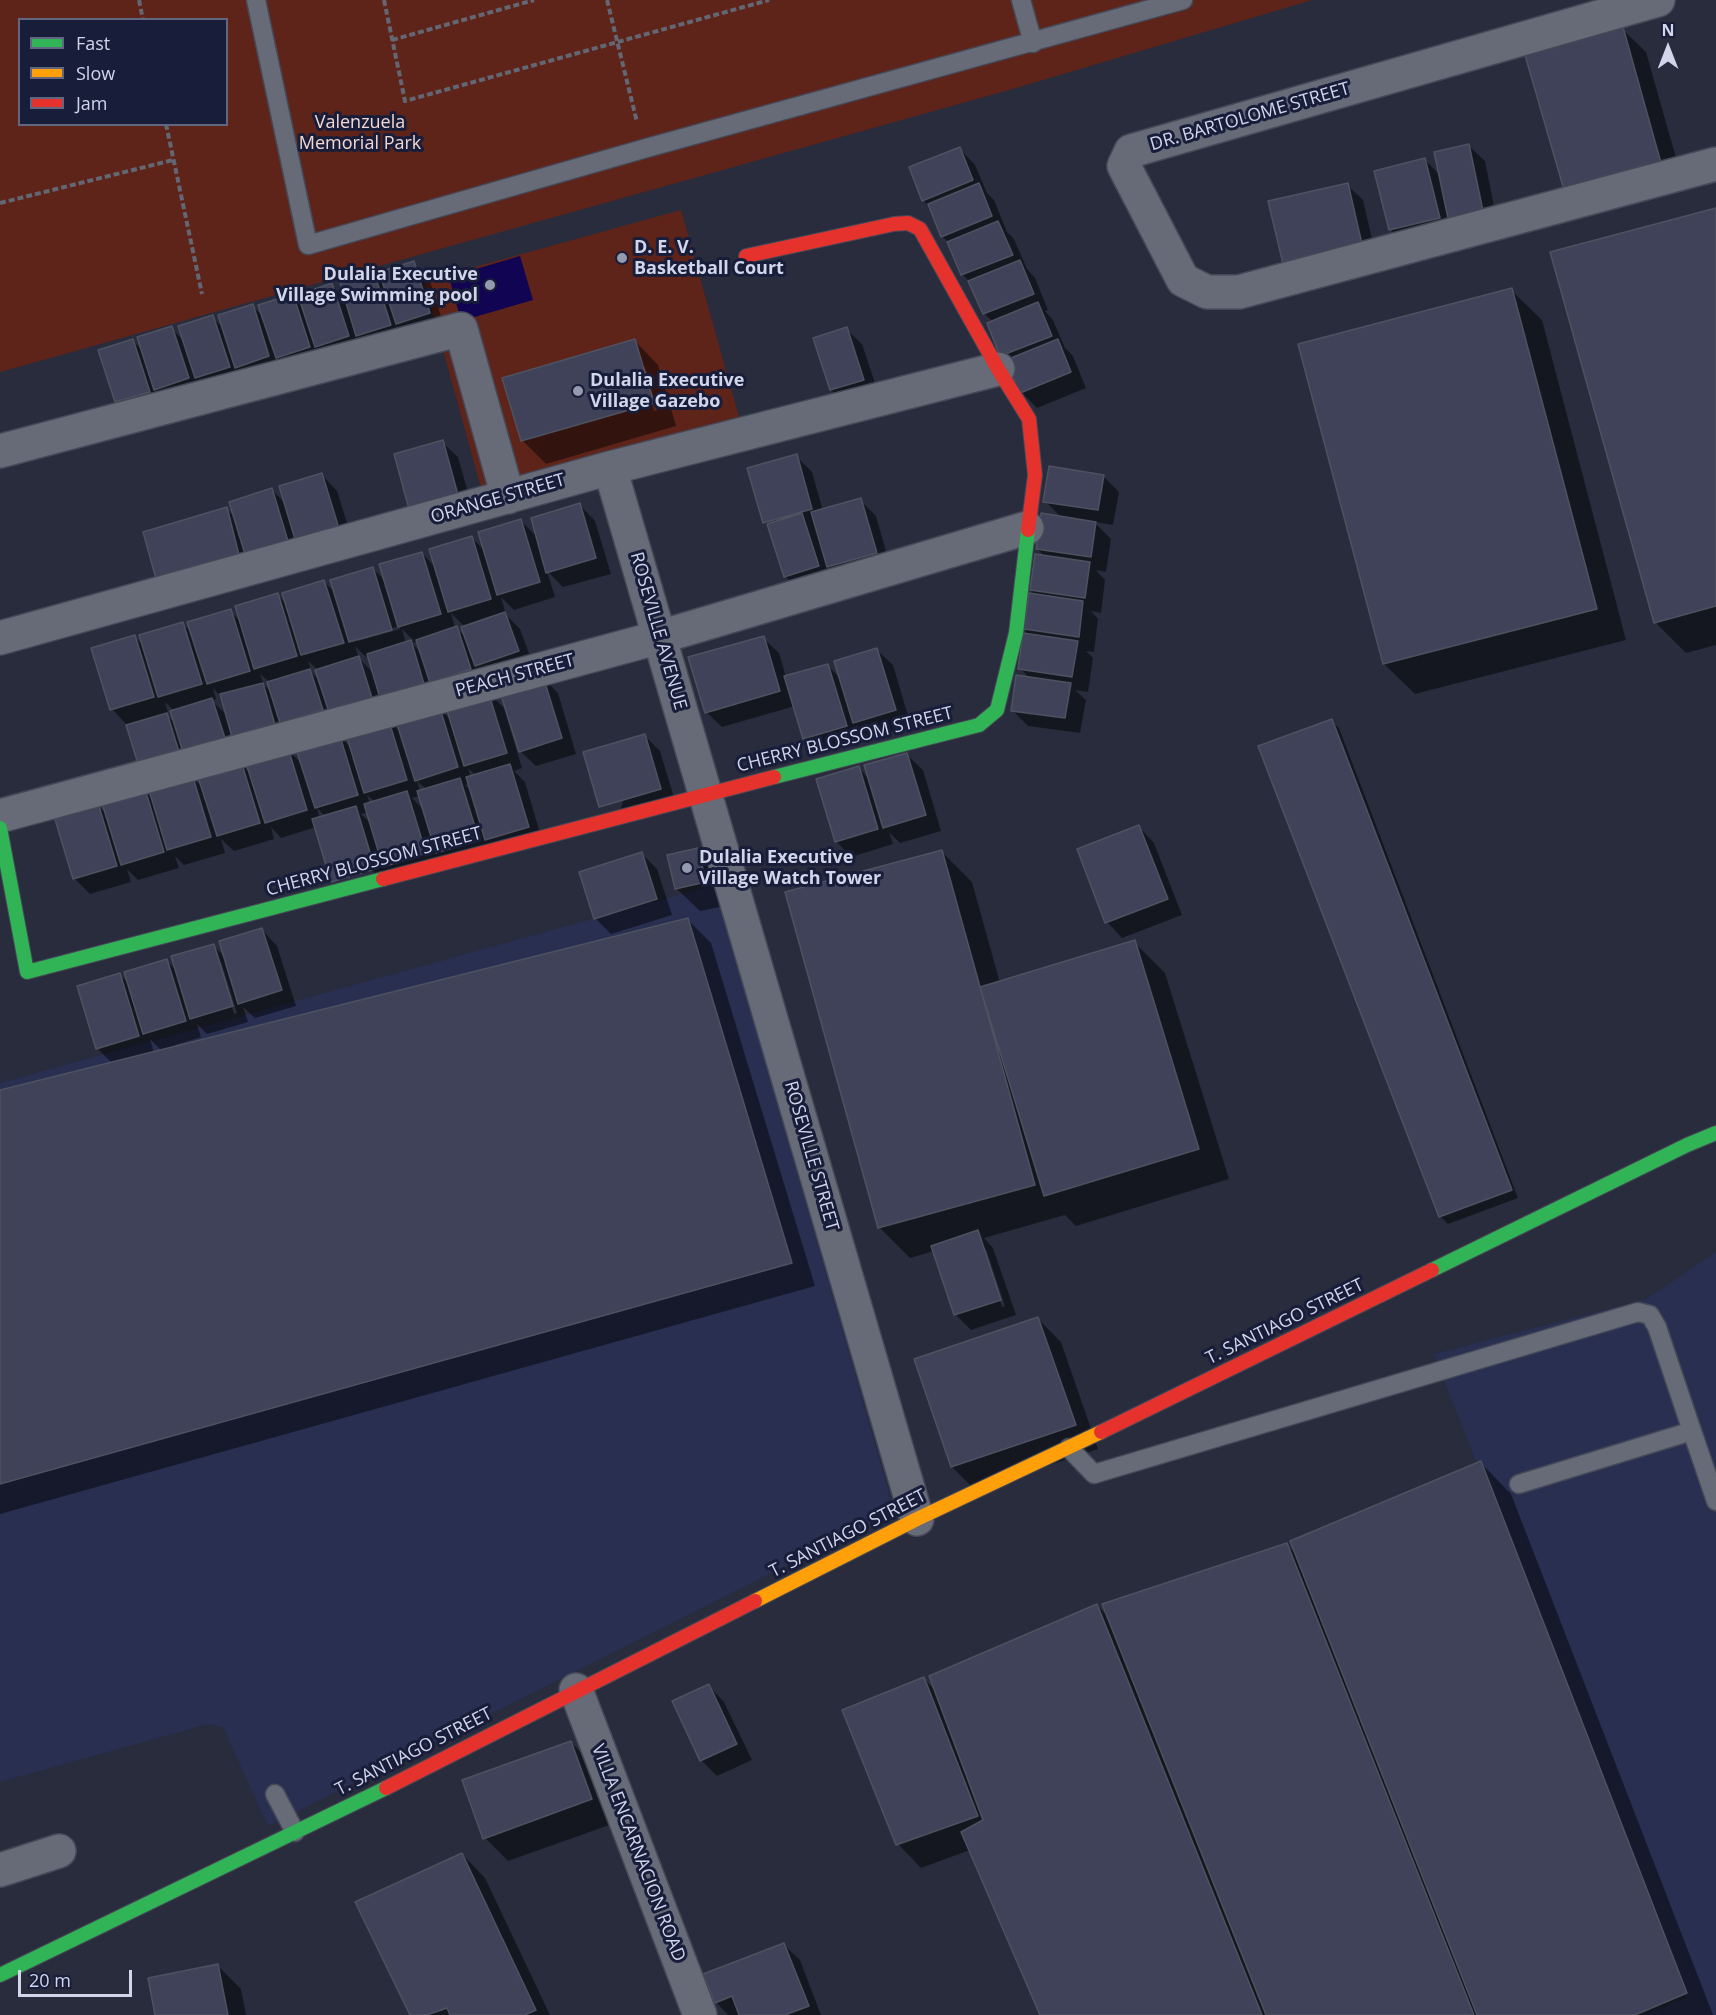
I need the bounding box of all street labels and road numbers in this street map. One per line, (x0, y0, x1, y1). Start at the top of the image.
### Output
street label: DR. BARTOLOME STREET (1148, 78, 1352, 156)
street label: ORANGE STREET (428, 470, 568, 528)
street label: ROSEVILLE AVENUE (625, 550, 691, 712)
street label: PEACH STREET (453, 650, 577, 702)
street label: CHERRY BLOSSOM STREET (735, 703, 955, 777)
street label: CHERRY BLOSSOM STREET (264, 823, 484, 901)
street label: ROSEVILLE STREET (779, 1079, 843, 1233)
street label: T. SANTIAGO STREET (1203, 1274, 1367, 1370)
street label: T. SANTIAGO STREET (766, 1485, 930, 1583)
street label: T. SANTIAGO STREET (332, 1703, 496, 1801)
street label: VILLA ENCARNACION ROAD (587, 1741, 689, 1965)

